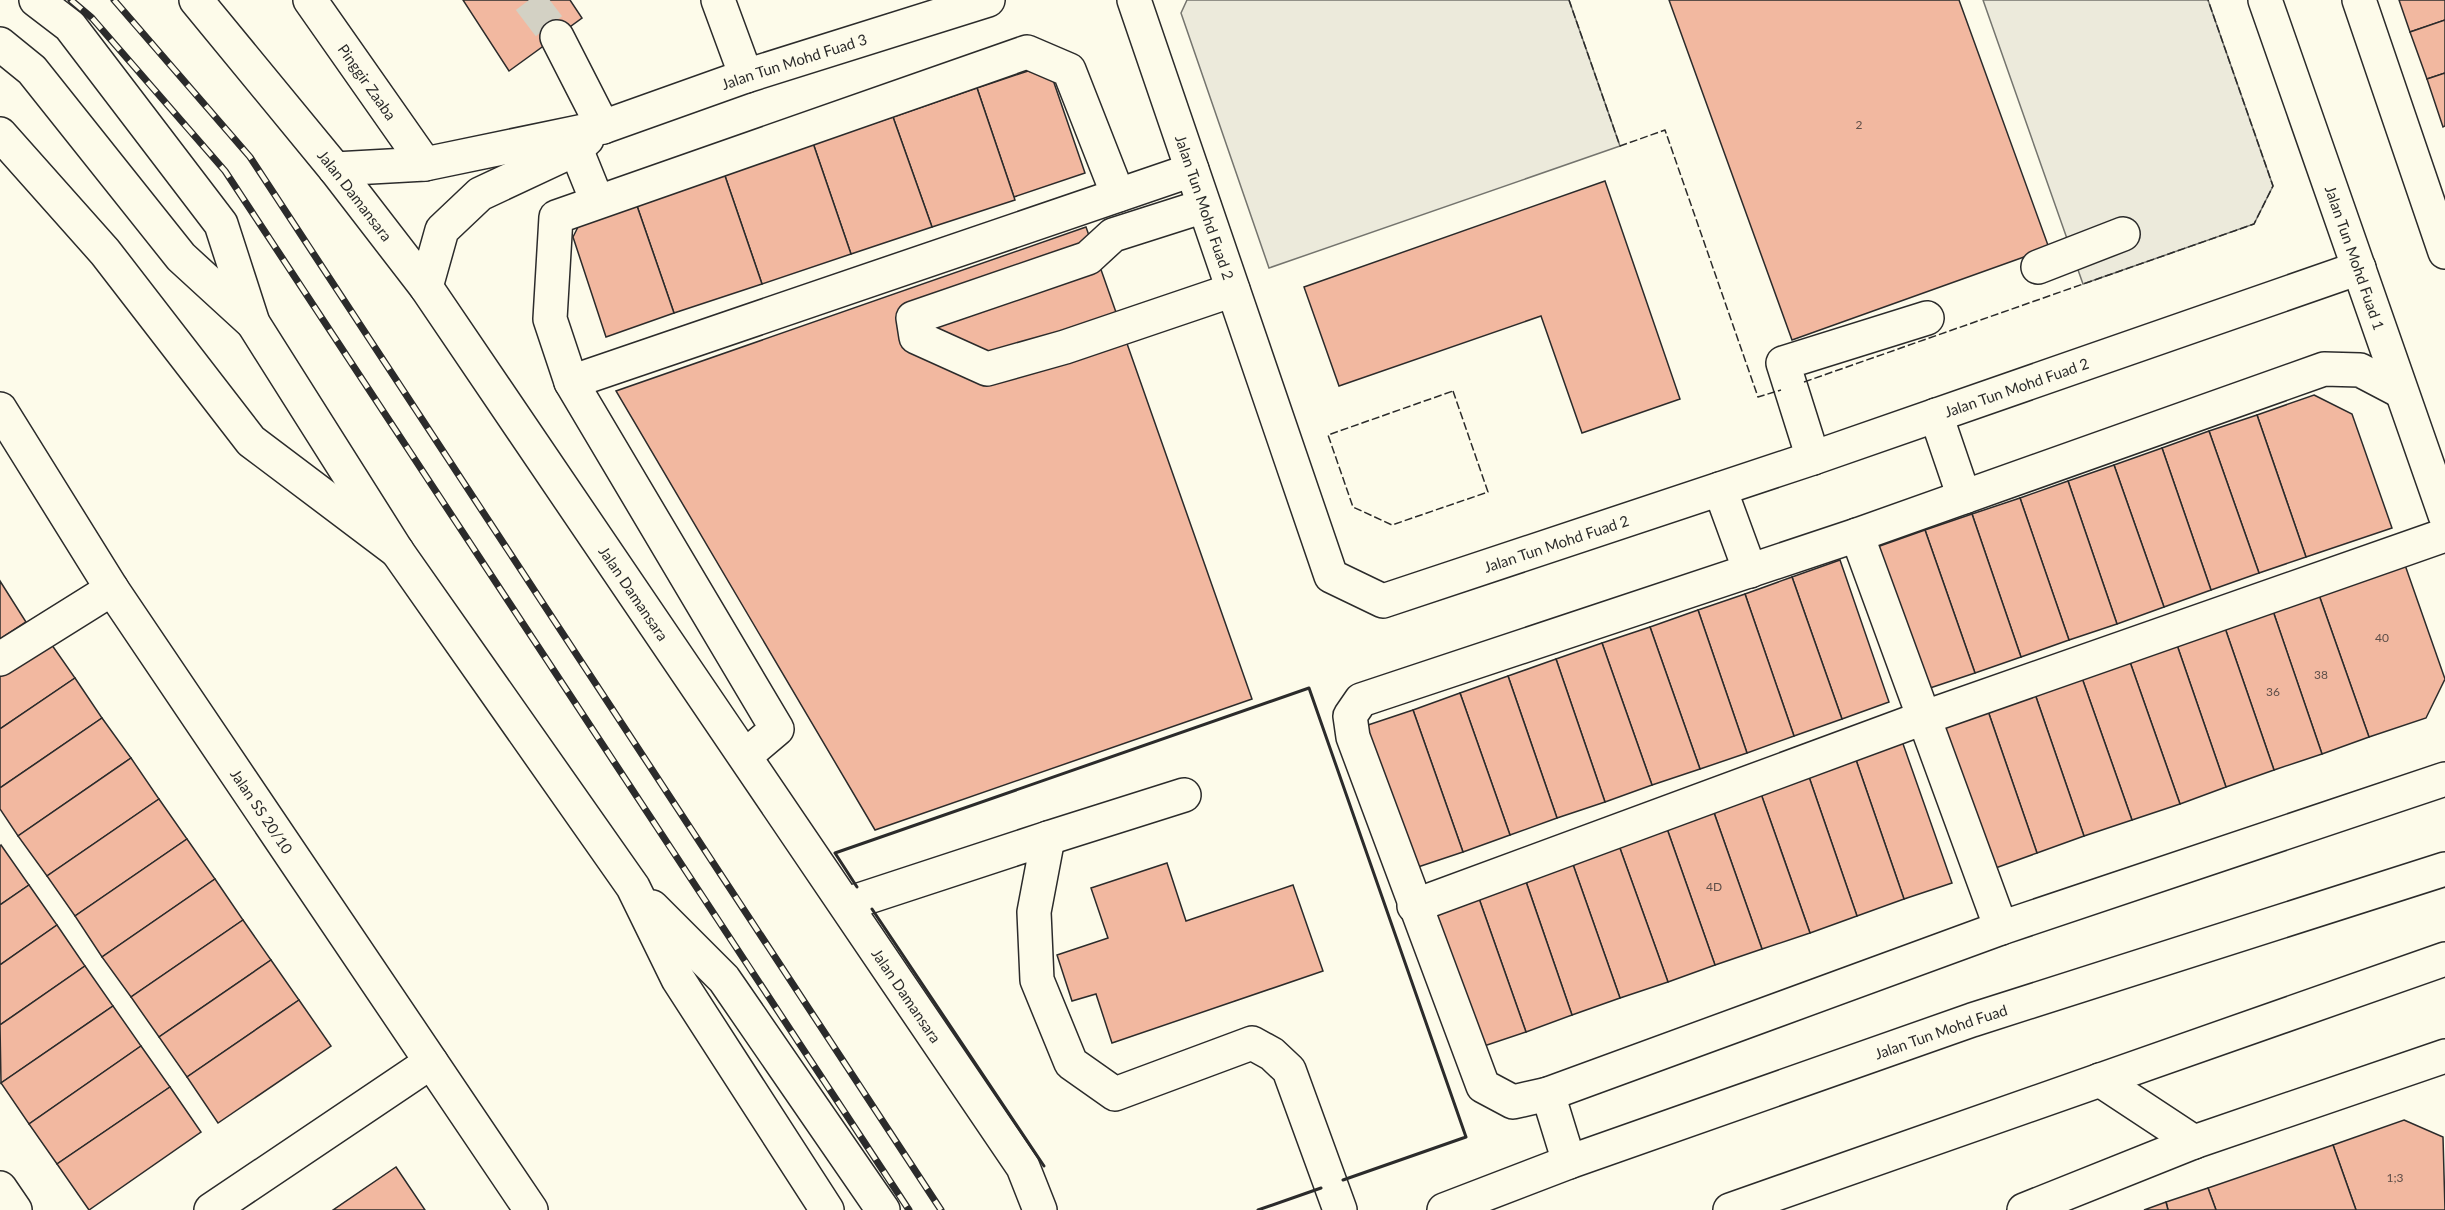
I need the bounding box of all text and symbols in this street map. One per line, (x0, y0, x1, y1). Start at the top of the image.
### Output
street label: Jalan Tun Mohd Fuad 3 (719, 30, 869, 93)
street label: Pinggir Zaaba (335, 40, 400, 123)
house number: 2 (1856, 117, 1863, 132)
street label: Jalan Tun Mohd Fuad 2 (1172, 133, 1238, 282)
street label: Jalan Damansara (314, 146, 396, 244)
street label: Jalan Tun Mohd Fuad 1 (2322, 183, 2389, 332)
street label: Jalan Tun Mohd Fuad 2 (1942, 354, 2091, 421)
street label: Jalan Tun Mohd Fuad 2 (1481, 511, 1631, 576)
street label: Jalan Damansara (595, 543, 672, 644)
house number: 40 (2375, 630, 2389, 645)
house number: 38 (2314, 667, 2328, 682)
house number: 36 (2266, 684, 2280, 699)
street label: Jalan SS 20/10 (227, 765, 297, 857)
house number: 4D (1706, 879, 1722, 894)
street label: Jalan Damansara (868, 945, 945, 1046)
street label: Jalan Tun Mohd Fuad (1872, 1000, 2009, 1063)
house number: 1;3 (2386, 1170, 2404, 1185)

